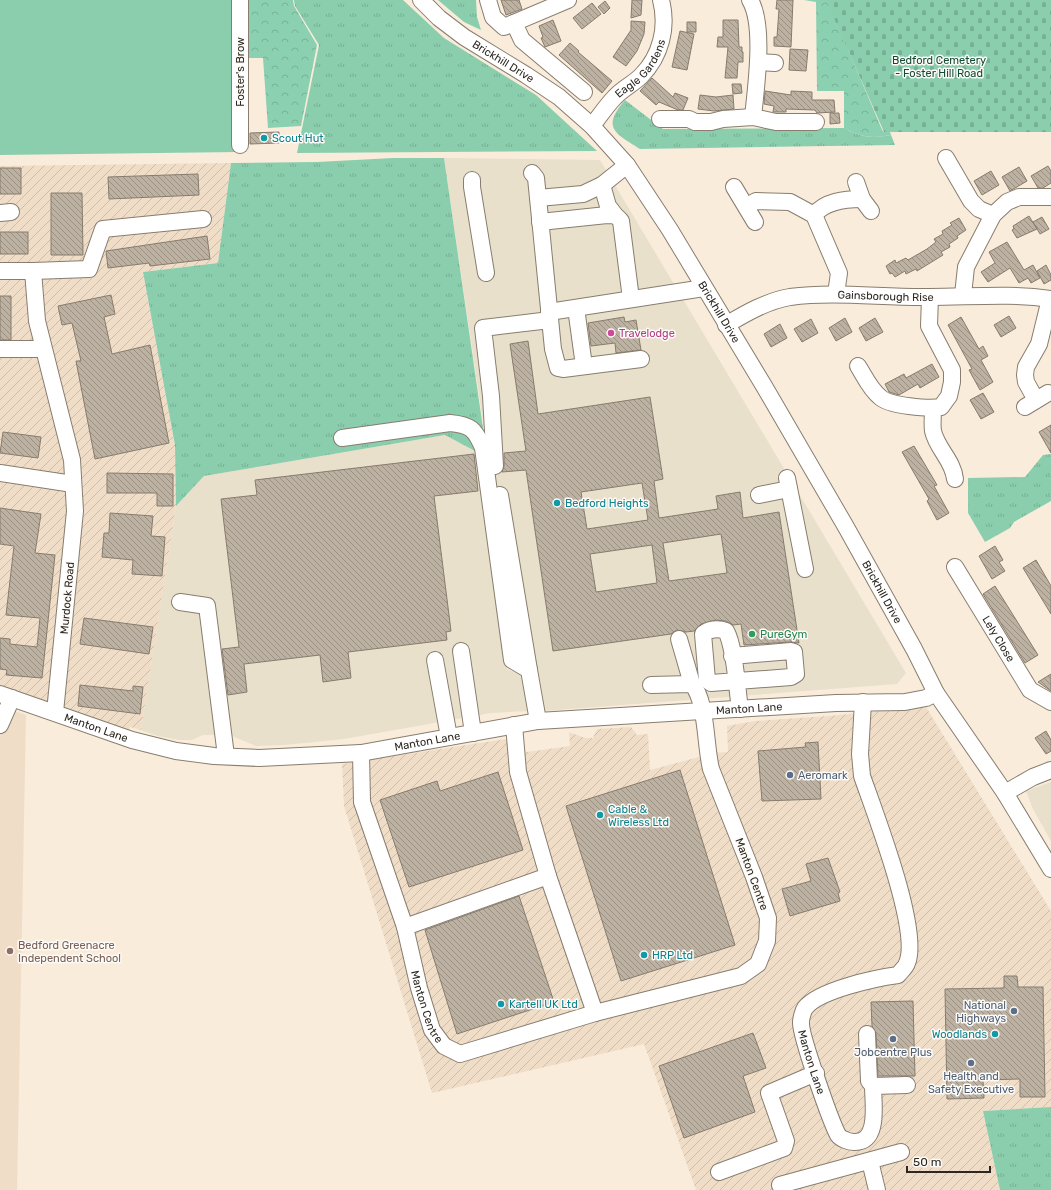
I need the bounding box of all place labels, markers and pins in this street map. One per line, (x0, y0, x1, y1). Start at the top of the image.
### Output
place label: Scout Hut (272, 132, 324, 145)
marker: Scout Hut (259, 133, 269, 143)
place label: Travelodge (619, 327, 675, 340)
marker: Travelodge (606, 328, 616, 338)
place label: Bedford Heights (565, 497, 649, 510)
marker: Bedford Heights (552, 498, 562, 508)
place label: PureGym (760, 628, 807, 641)
marker: PureGym (747, 629, 757, 639)
place label: Aeromark (798, 769, 848, 782)
marker: Aeromark (785, 770, 795, 780)
place label: Cable & Wireless Ltd (608, 803, 669, 829)
marker: Cable & Wireless Ltd (595, 810, 605, 820)
place label: Bedford Greenacre Independent School (18, 939, 121, 965)
marker: Bedford Greenacre Independent School (5, 946, 15, 956)
place label: HRP Ltd (652, 949, 693, 962)
marker: HRP Ltd (639, 950, 649, 960)
place label: Kartell UK Ltd (509, 998, 578, 1011)
marker: Kartell UK Ltd (496, 999, 506, 1009)
place label: National Highways (956, 999, 1006, 1025)
marker: National Highways (1009, 1006, 1019, 1016)
place label: Woodlands (932, 1028, 987, 1041)
marker: Woodlands (990, 1029, 1000, 1039)
marker: Jobcentre Plus (888, 1034, 898, 1044)
place label: Jobcentre Plus (854, 1046, 932, 1059)
marker: Health and Safety Executive (966, 1058, 976, 1068)
place label: Health and Safety Executive (928, 1070, 1014, 1096)

